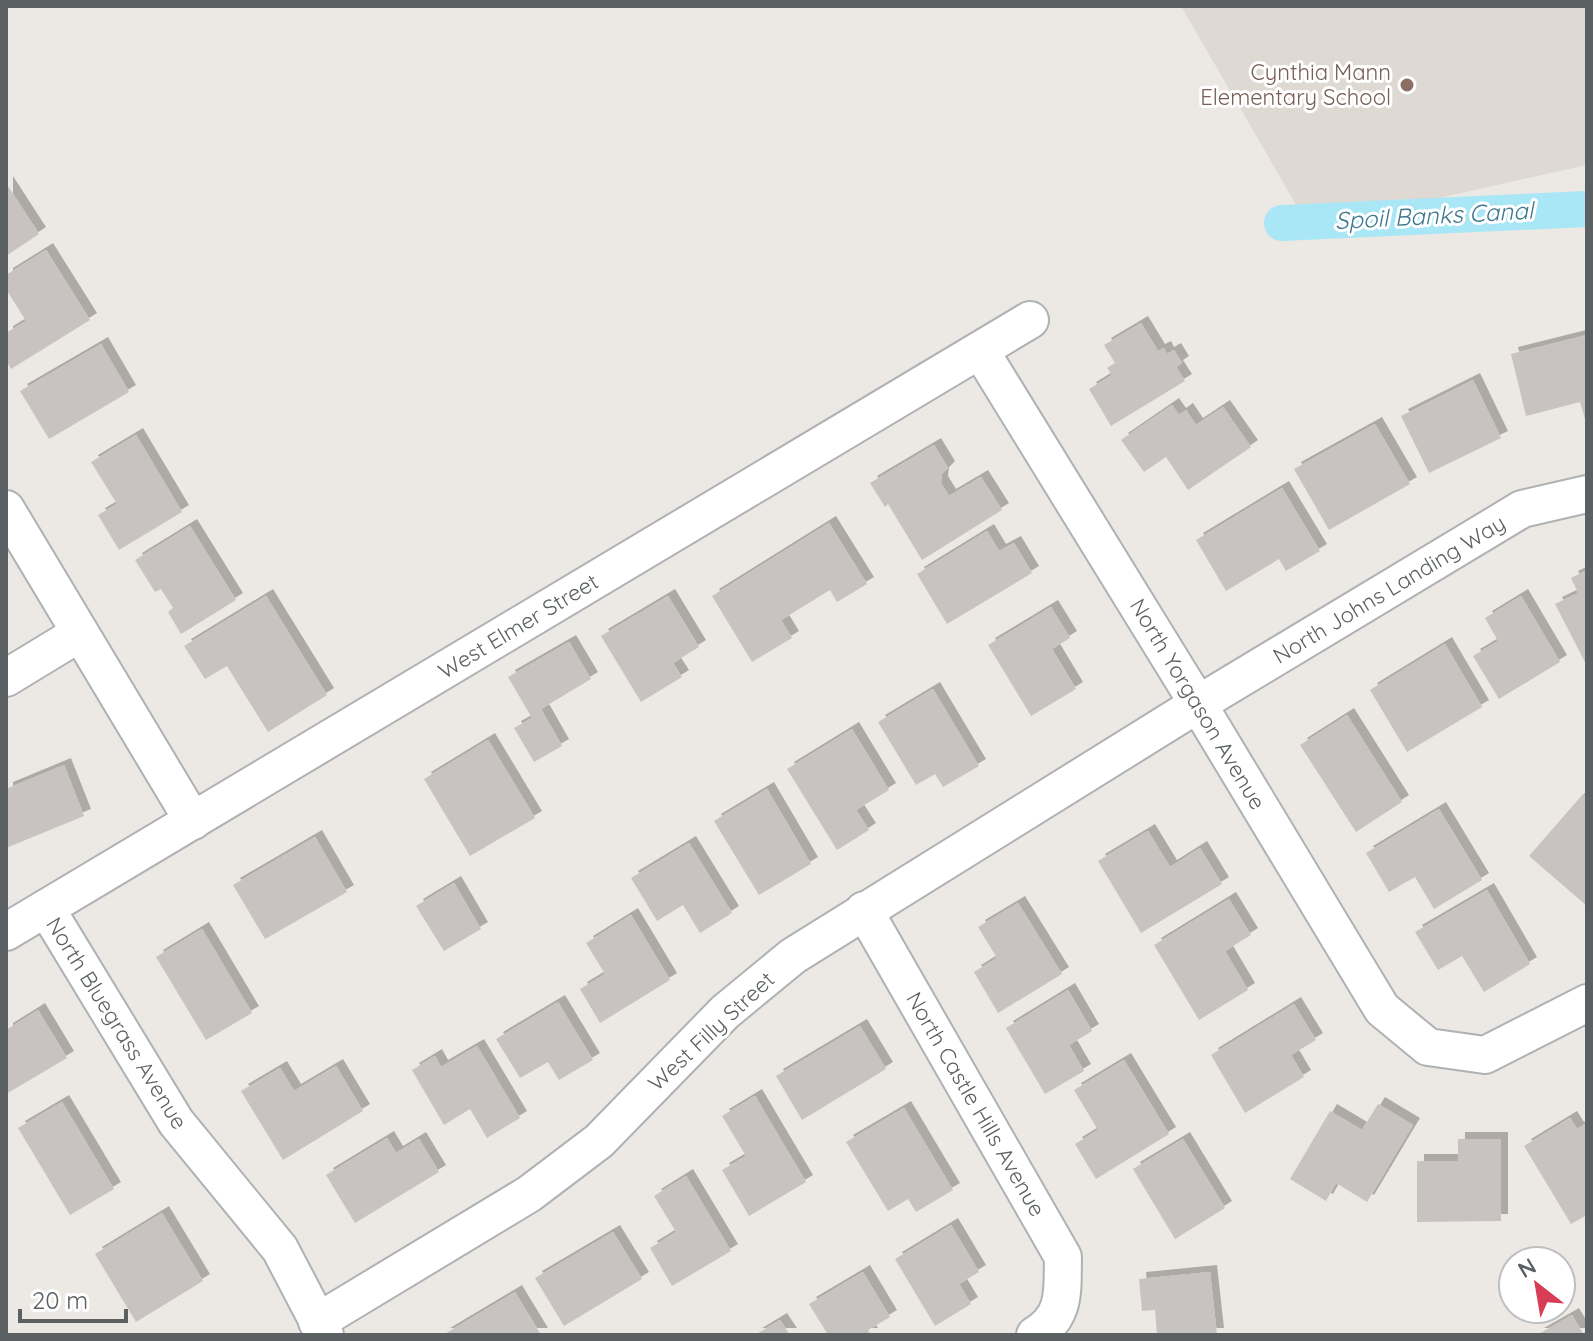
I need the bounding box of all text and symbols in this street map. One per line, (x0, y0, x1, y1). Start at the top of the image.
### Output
place label: Cynthia Mann Elementary School (1200, 58, 1391, 111)
marker: Cynthia Mann Elementary School (1398, 76, 1416, 94)
water label: Spoil Banks Canal (1334, 195, 1536, 235)
street label: North Johns Landing Way (1268, 508, 1510, 670)
street label: West Elmer Street (433, 567, 603, 685)
street label: North Yorgason Avenue (1124, 593, 1272, 815)
street label: North Bluegrass Avenue (40, 912, 194, 1134)
street label: West Filly Street (642, 965, 780, 1097)
street label: North Castle Hills Avenue (900, 987, 1052, 1221)
north arrow (1497, 1245, 1577, 1325)
text: N (1513, 1252, 1541, 1284)
scale bar (20, 1273, 126, 1323)
text: 20 m (32, 1285, 88, 1315)

